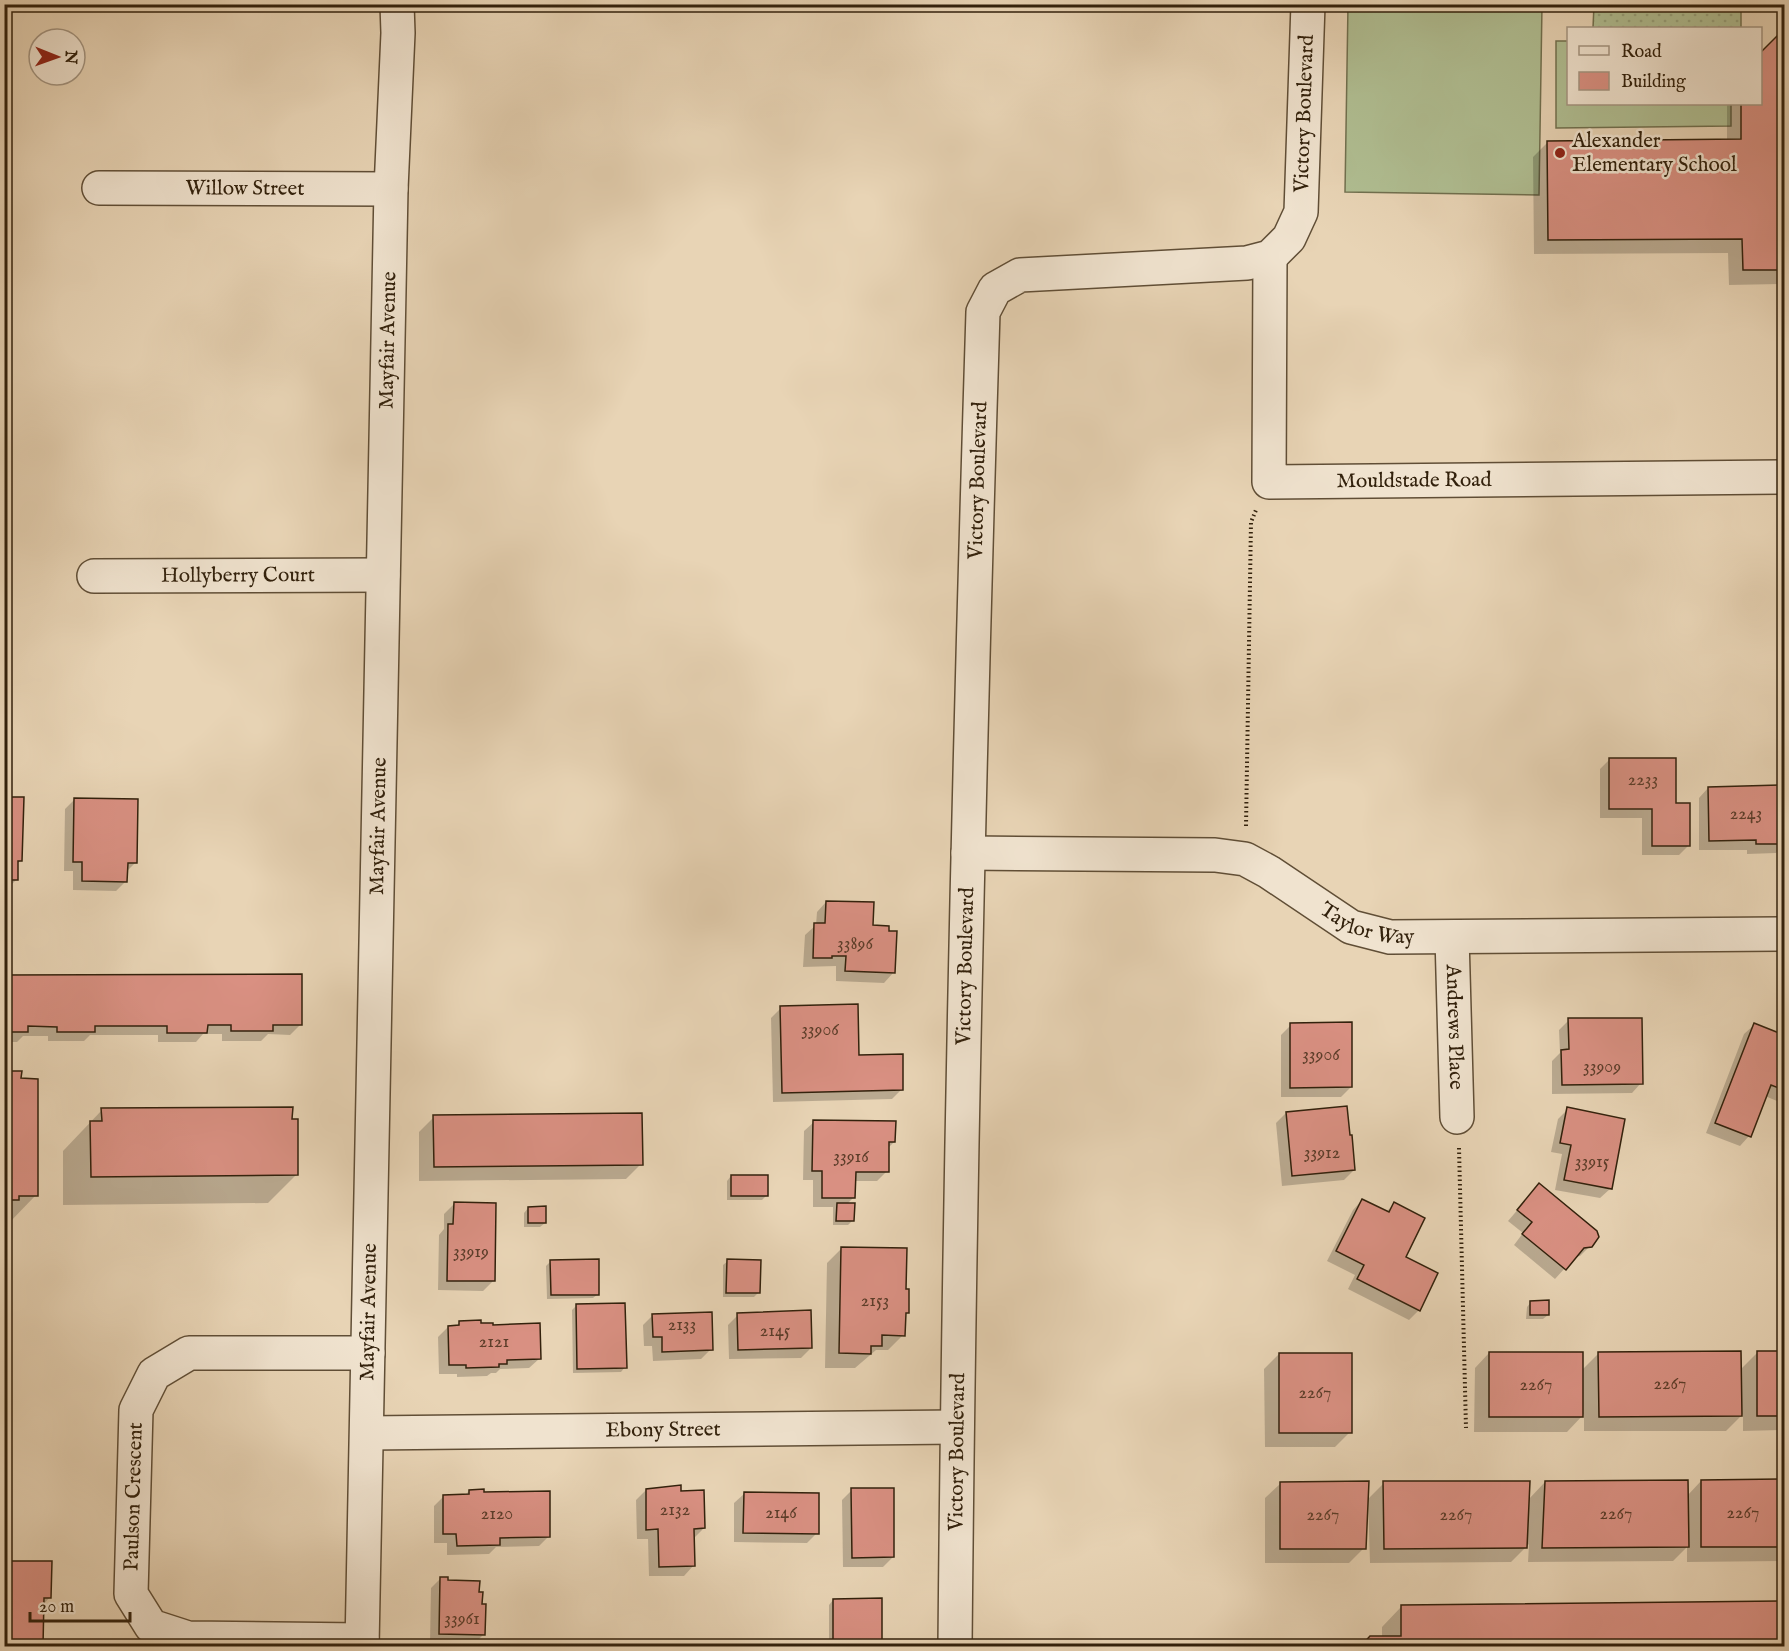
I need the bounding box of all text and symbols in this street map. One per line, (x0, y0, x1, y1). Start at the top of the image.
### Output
north arrow (27, 27, 87, 87)
legend (1567, 27, 1762, 105)
street label: Victory Boulevard (1288, 33, 1320, 194)
text: Road (1621, 41, 1662, 64)
text: N (60, 49, 80, 64)
text: Building (1621, 71, 1686, 94)
place label: Alexander Elementary School (1571, 128, 1737, 179)
marker: Alexander Elementary School (1553, 146, 1567, 160)
street label: Willow Street (186, 175, 304, 202)
street label: Mayfair Avenue (373, 271, 403, 409)
street label: Victory Boulevard (962, 400, 994, 561)
street label: Mouldstade Road (1336, 466, 1492, 495)
street label: Hollyberry Court (161, 562, 315, 589)
street label: Mayfair Avenue (363, 757, 393, 895)
house number: 2233 (1628, 769, 1658, 792)
house number: 2243 (1730, 803, 1762, 826)
street label: Victory Boulevard (950, 886, 981, 1046)
street label: Taylor Way (1314, 896, 1415, 952)
house number: 33896 (837, 933, 873, 956)
street label: Andrews Place (1439, 963, 1470, 1090)
house number: 33906 (801, 1019, 839, 1042)
house number: 33906 (1302, 1044, 1340, 1067)
house number: 33909 (1583, 1056, 1621, 1079)
house number: 33912 (1304, 1142, 1340, 1165)
house number: 33916 (833, 1146, 869, 1169)
house number: 33915 (1575, 1151, 1610, 1174)
house number: 33919 (453, 1241, 489, 1264)
street label: Mayfair Avenue (354, 1243, 384, 1381)
house number: 2153 (861, 1290, 889, 1313)
house number: 2133 (668, 1314, 696, 1337)
house number: 2145 (760, 1320, 791, 1343)
house number: 2121 (479, 1331, 509, 1354)
street label: Victory Boulevard (943, 1372, 972, 1532)
house number: 2267 (1654, 1373, 1686, 1396)
house number: 2267 (1520, 1374, 1552, 1397)
house number: 2267 (1299, 1382, 1331, 1405)
street label: Ebony Street (605, 1416, 721, 1444)
street label: Paulson Crescent (118, 1422, 149, 1571)
house number: 2132 (660, 1499, 690, 1522)
house number: 2146 (765, 1502, 797, 1525)
house number: 2267 (1727, 1502, 1759, 1525)
house number: 2120 (481, 1503, 513, 1526)
house number: 2267 (1600, 1503, 1632, 1526)
house number: 2267 (1307, 1504, 1339, 1527)
house number: 2267 (1440, 1504, 1472, 1527)
scale bar (30, 1585, 130, 1623)
text: 20 m (39, 1596, 74, 1619)
house number: 33961 (444, 1608, 480, 1631)

